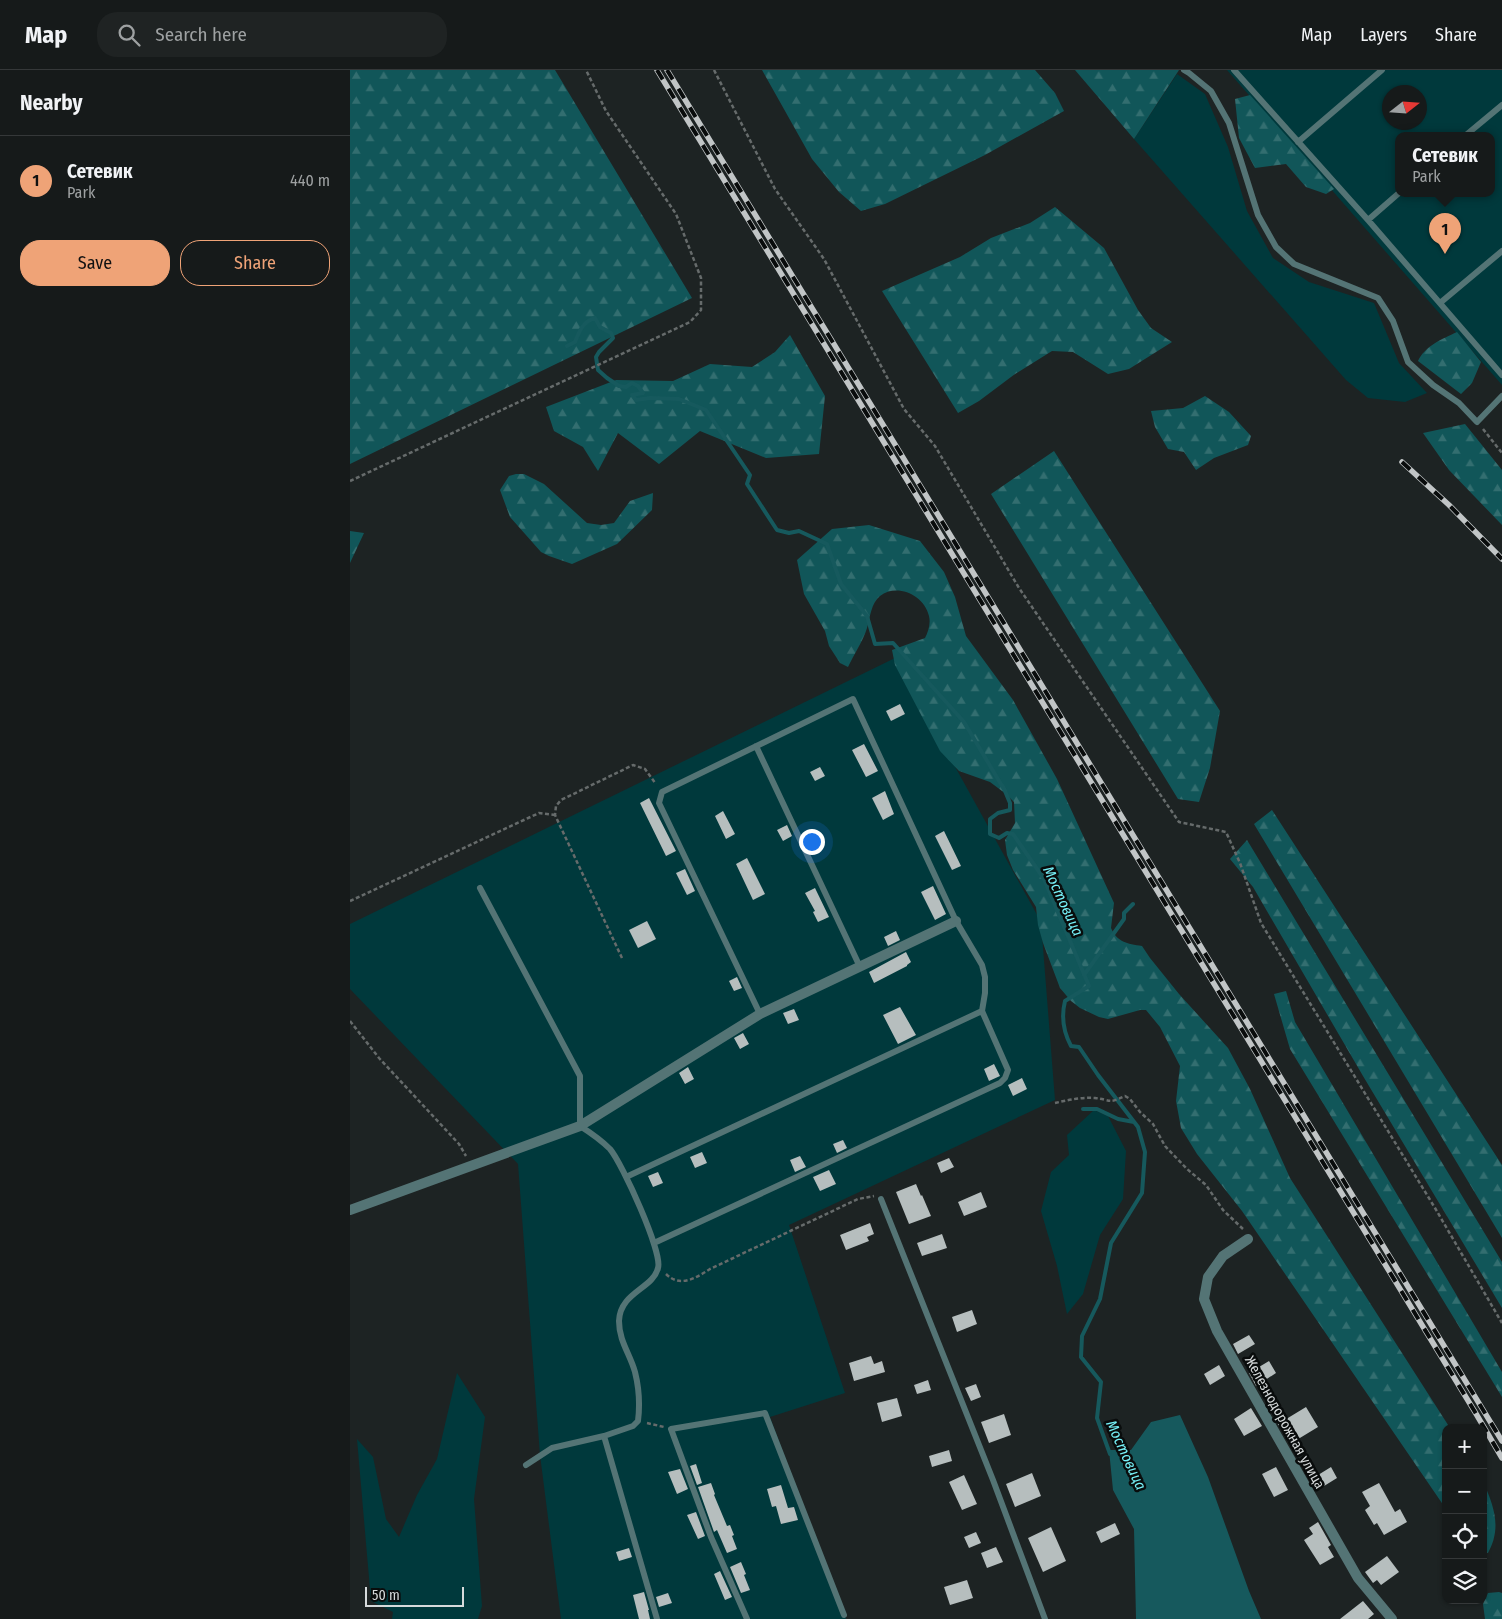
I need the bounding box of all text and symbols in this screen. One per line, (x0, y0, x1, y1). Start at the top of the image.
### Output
search box (97, 12, 447, 57)
text: Map (25, 21, 67, 49)
icon: search (115, 21, 143, 49)
text: Search here (155, 23, 247, 46)
text: Map (1301, 24, 1332, 46)
text: Layers (1360, 24, 1407, 46)
text: Share (1435, 24, 1477, 46)
north arrow (1382, 85, 1427, 130)
text: Nearby (20, 90, 82, 116)
popup (1395, 132, 1495, 197)
text: Сетевик (1412, 144, 1478, 167)
text: Сетевик (67, 160, 132, 183)
text: Park (1412, 167, 1441, 186)
text: 1 (33, 171, 39, 190)
text: 440 m (290, 171, 330, 190)
text: Park (67, 183, 95, 202)
pin: 1 (1429, 213, 1461, 254)
button: Save (20, 240, 170, 286)
button: Share (180, 240, 330, 286)
your location (799, 829, 825, 855)
water label: Мостовица (1039, 863, 1087, 939)
street label: Железнодорожная улица (1241, 1353, 1328, 1492)
water label: Мостовица (1102, 1417, 1150, 1493)
map controls (1442, 1424, 1487, 1604)
button: + (1442, 1424, 1487, 1469)
button: − (1442, 1469, 1487, 1514)
button: locate (1442, 1514, 1487, 1559)
button: layers (1442, 1559, 1487, 1604)
scale bar (365, 1584, 464, 1607)
text: 50 m (372, 1587, 400, 1604)

